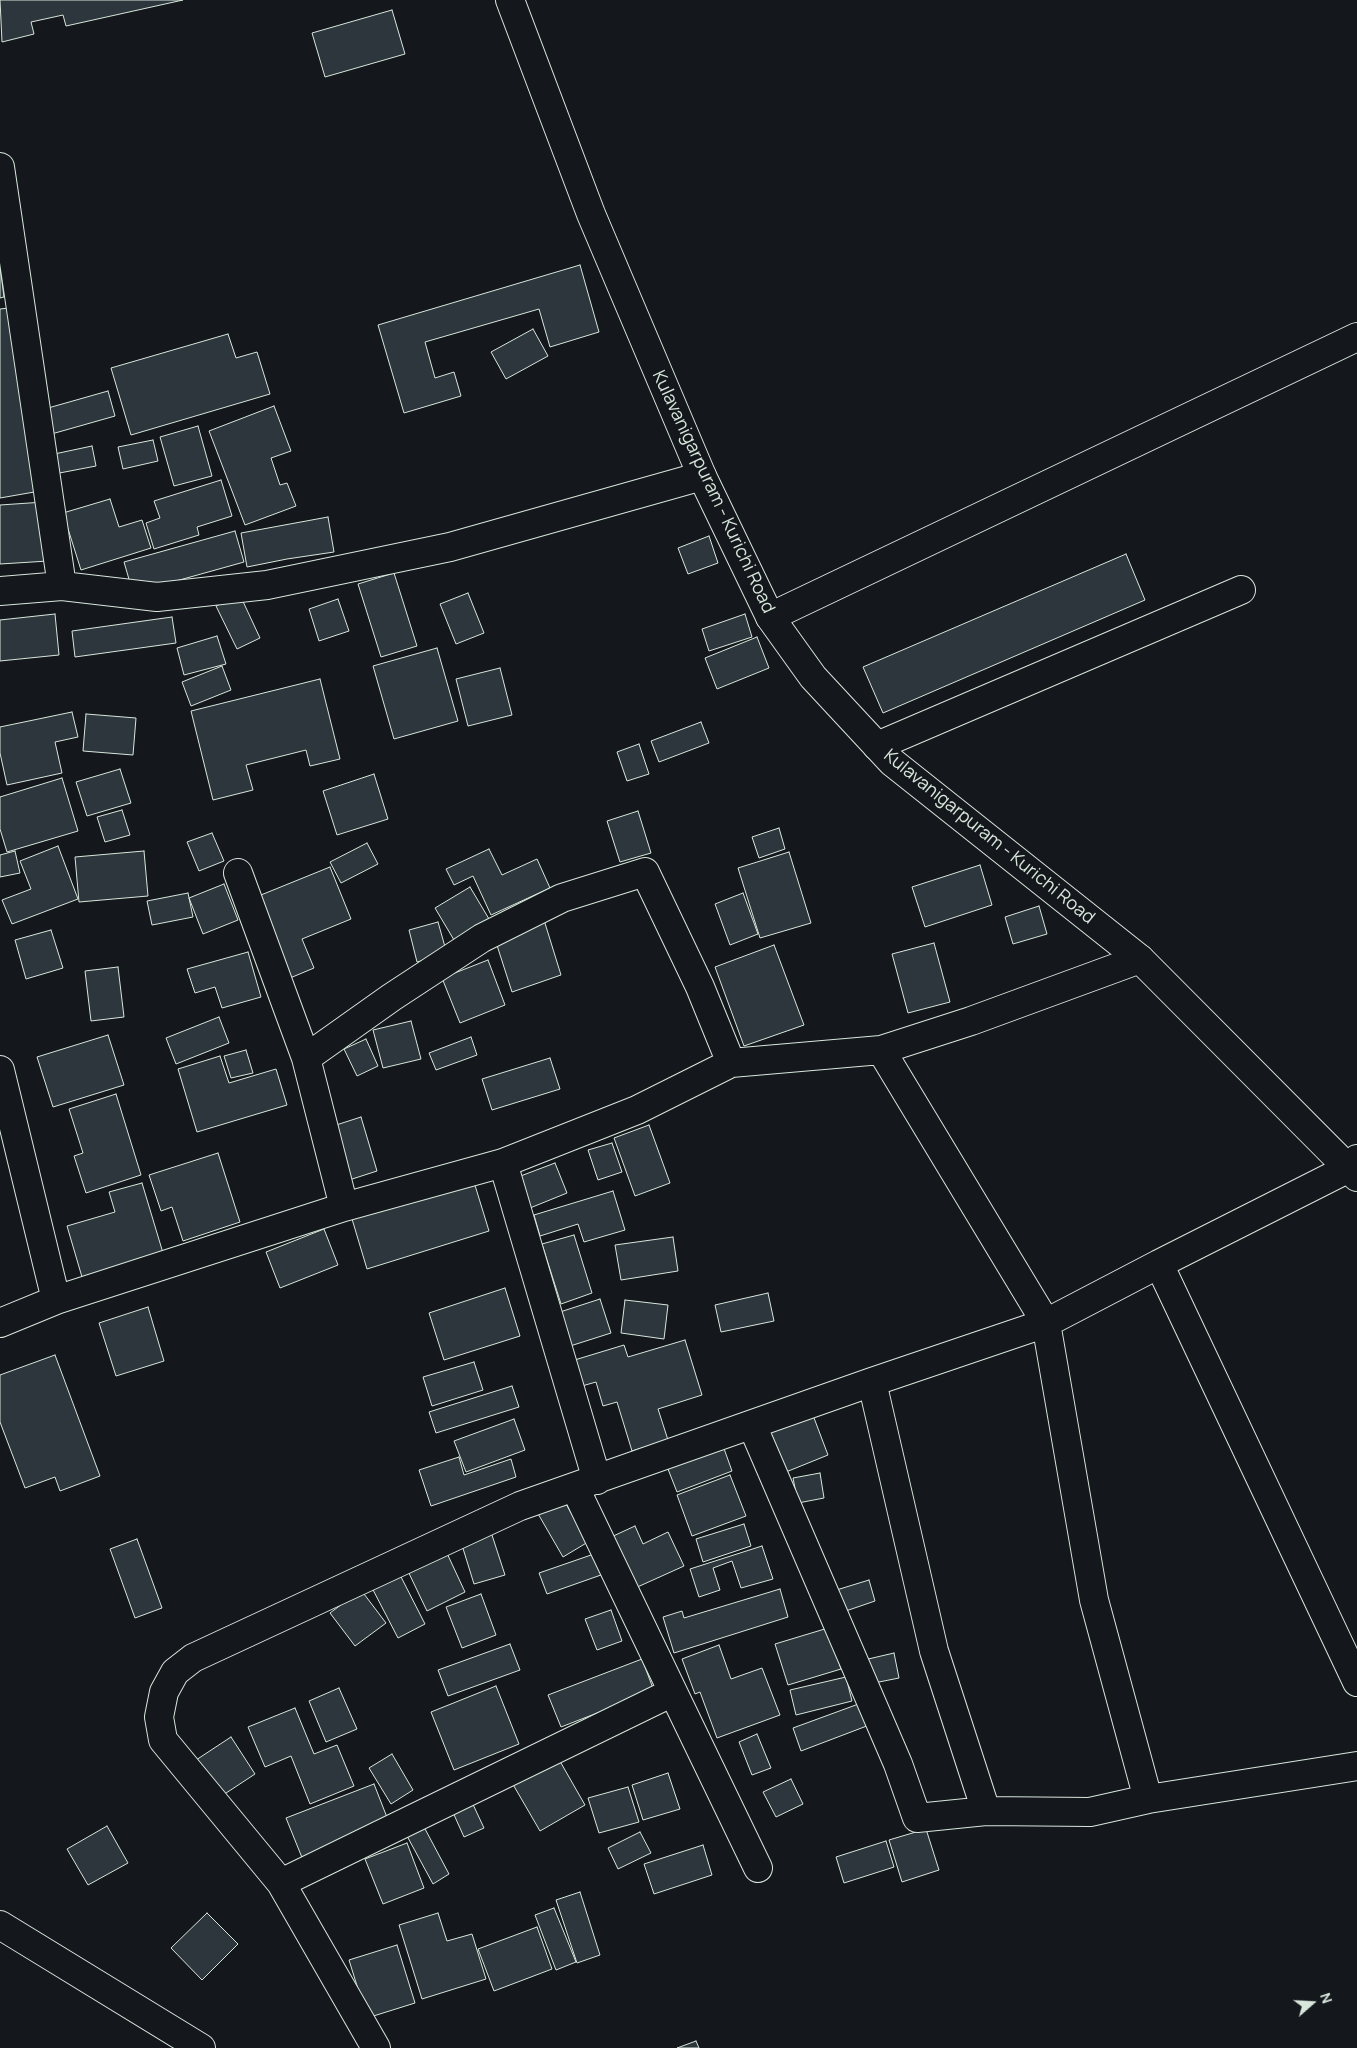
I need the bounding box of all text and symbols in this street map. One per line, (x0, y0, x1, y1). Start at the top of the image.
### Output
street label: Kulavanigarpuram - Kurichi Road (647, 367, 779, 617)
street label: Kulavanigarpuram - Kurichi Road (879, 745, 1099, 929)
north arrow (1287, 1978, 1337, 2028)
text: N (1316, 1990, 1337, 2006)

